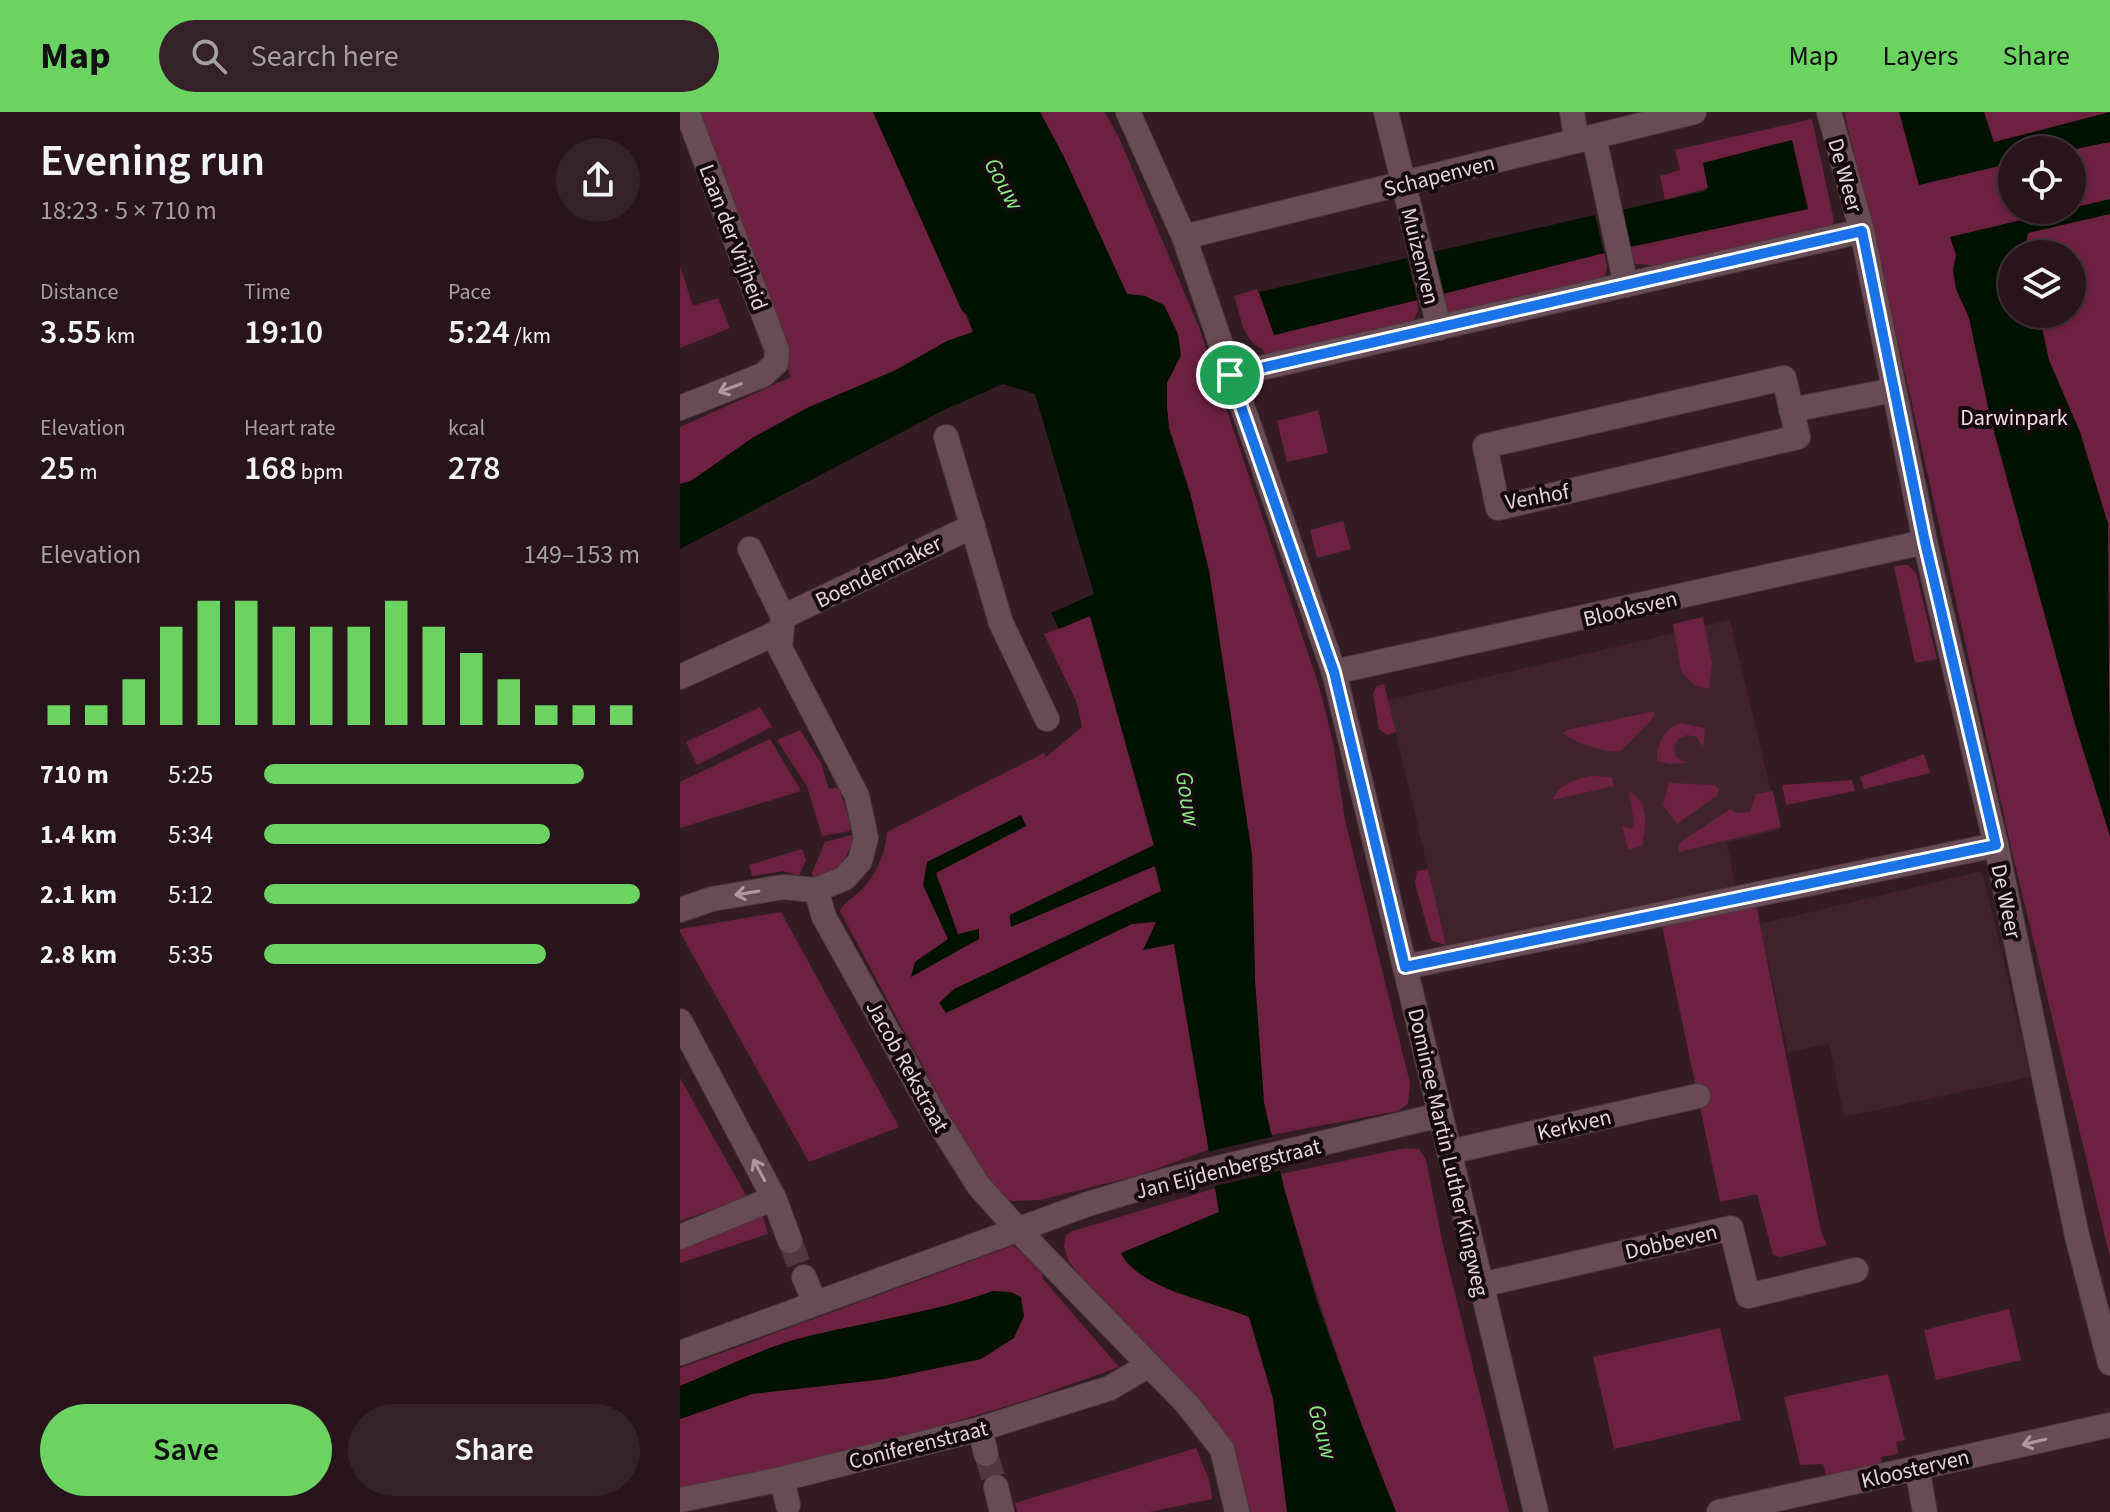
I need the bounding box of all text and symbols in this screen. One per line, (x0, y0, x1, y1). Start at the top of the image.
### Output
search box (159, 20, 719, 92)
text: Map (40, 29, 111, 83)
icon: search (187, 34, 231, 78)
text: Search here (251, 35, 399, 78)
text: Map (1788, 36, 1838, 76)
text: Layers (1882, 36, 1958, 76)
text: Share (2002, 36, 2070, 76)
text: Evening run (40, 130, 265, 193)
street label: De Weer (1819, 135, 1871, 216)
map controls (1998, 136, 2086, 328)
button: locate (1998, 136, 2086, 224)
button: share (556, 138, 640, 222)
street label: Schapenven (1380, 147, 1498, 205)
water label: Gouw (975, 151, 1033, 218)
street label: Laan der Vrijheid (690, 160, 776, 315)
text: 18:23 · 5 × 710 m (40, 192, 217, 229)
street label: Muizenven (1393, 205, 1447, 308)
button: layers (1998, 240, 2086, 328)
text: Distance (40, 276, 118, 308)
text: Time (244, 276, 290, 308)
text: Pace (448, 276, 491, 308)
text: 3.55 (40, 308, 102, 357)
text: 19:10 (244, 308, 323, 357)
text: 5:24 (448, 308, 510, 357)
text: km (102, 320, 135, 352)
text: /km (510, 320, 551, 352)
pin (1196, 341, 1264, 409)
icon: arrive (1208, 353, 1252, 397)
one-way arrow (718, 382, 743, 397)
park label: Darwinpark (1960, 402, 2068, 434)
text: Elevation (40, 412, 126, 444)
text: Heart rate (244, 412, 335, 444)
text: kcal (448, 412, 485, 444)
text: 25 (40, 444, 75, 493)
text: 168 (244, 444, 296, 493)
text: 278 (448, 444, 500, 493)
text: m (75, 456, 98, 488)
text: bpm (296, 456, 343, 488)
street label: Venhof (1503, 475, 1573, 518)
street label: Boendermaker (810, 527, 947, 616)
text: Elevation (40, 536, 141, 573)
text: 149–153 m (523, 536, 640, 573)
street label: Blooksven (1580, 583, 1680, 635)
text: 710 m (40, 756, 109, 793)
text: 5:25 (168, 756, 213, 793)
water label: Gouw (1166, 769, 1209, 830)
text: 1.4 km (40, 816, 117, 853)
text: 5:34 (168, 816, 213, 853)
street label: De Weer (1983, 861, 2030, 942)
text: 2.1 km (40, 876, 117, 913)
text: 5:12 (168, 876, 213, 913)
one-way arrow (735, 886, 760, 901)
text: 2.8 km (40, 936, 117, 973)
text: 5:35 (168, 936, 213, 973)
street label: Jacob Rekstraat (858, 995, 957, 1139)
street label: Dominee Martin Luther Kingweg (1399, 1005, 1497, 1299)
street label: Kerkven (1534, 1101, 1614, 1149)
street label: Jan Eijdenbergstraat (1132, 1130, 1325, 1207)
one-way arrow (751, 1158, 767, 1182)
street label: Dobbeven (1622, 1216, 1721, 1268)
water label: Gouw (1298, 1401, 1347, 1465)
button: Save (40, 1404, 332, 1496)
button: Share (348, 1404, 640, 1496)
street label: Coniferenstraat (845, 1412, 992, 1478)
one-way arrow (2022, 1435, 2047, 1450)
street label: Kloosterven (1858, 1441, 1973, 1497)

